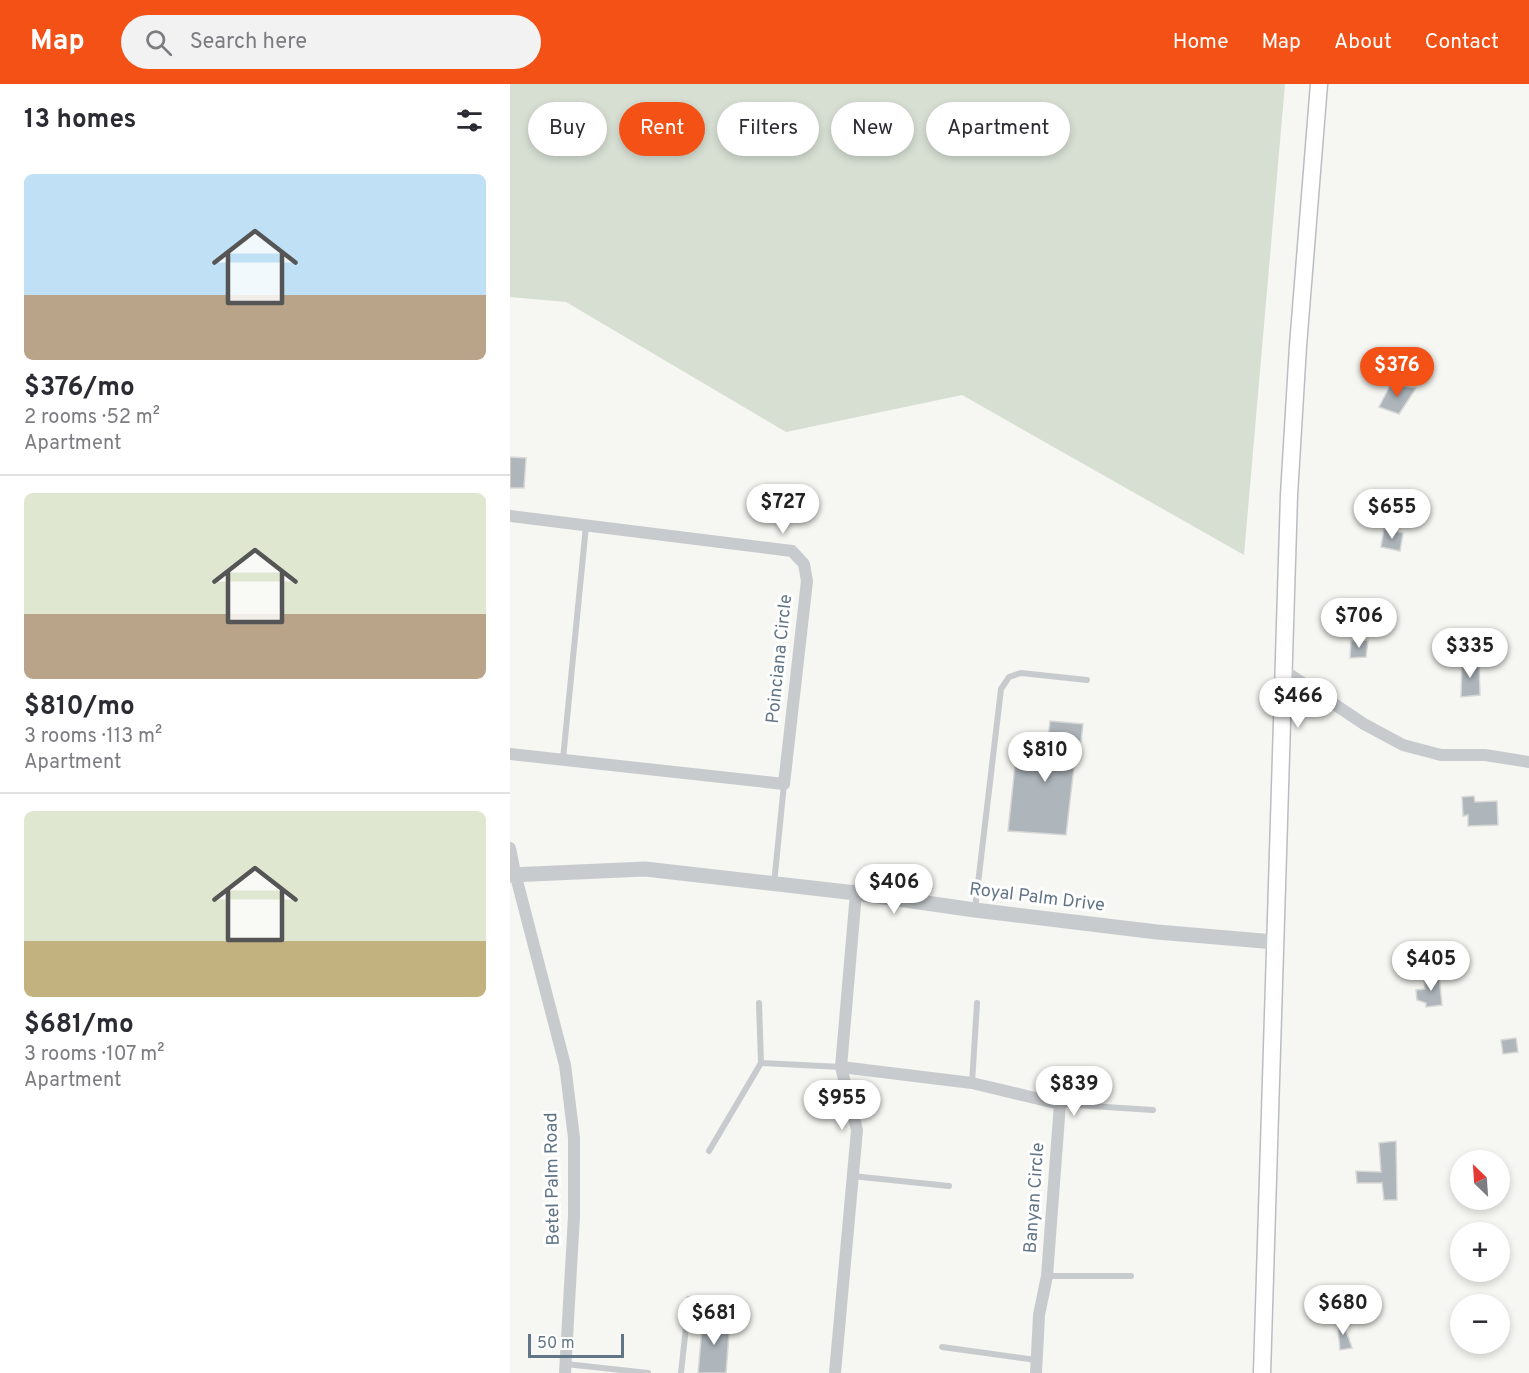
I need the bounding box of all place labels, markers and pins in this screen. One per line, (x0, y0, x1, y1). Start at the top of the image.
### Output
pin: $376 (1361, 347, 1433, 398)
pin: $727 (747, 484, 819, 535)
pin: $655 (1356, 489, 1428, 540)
pin: $706 (1323, 598, 1395, 649)
pin: $335 (1434, 628, 1506, 679)
pin: $466 (1262, 678, 1334, 729)
pin: $810 (1009, 732, 1081, 783)
pin: $406 (858, 864, 930, 915)
pin: $405 (1395, 941, 1467, 992)
pin: $839 (1038, 1066, 1110, 1117)
pin: $955 (806, 1080, 878, 1131)
pin: $680 (1307, 1285, 1379, 1336)
pin: $681 (678, 1295, 750, 1346)

